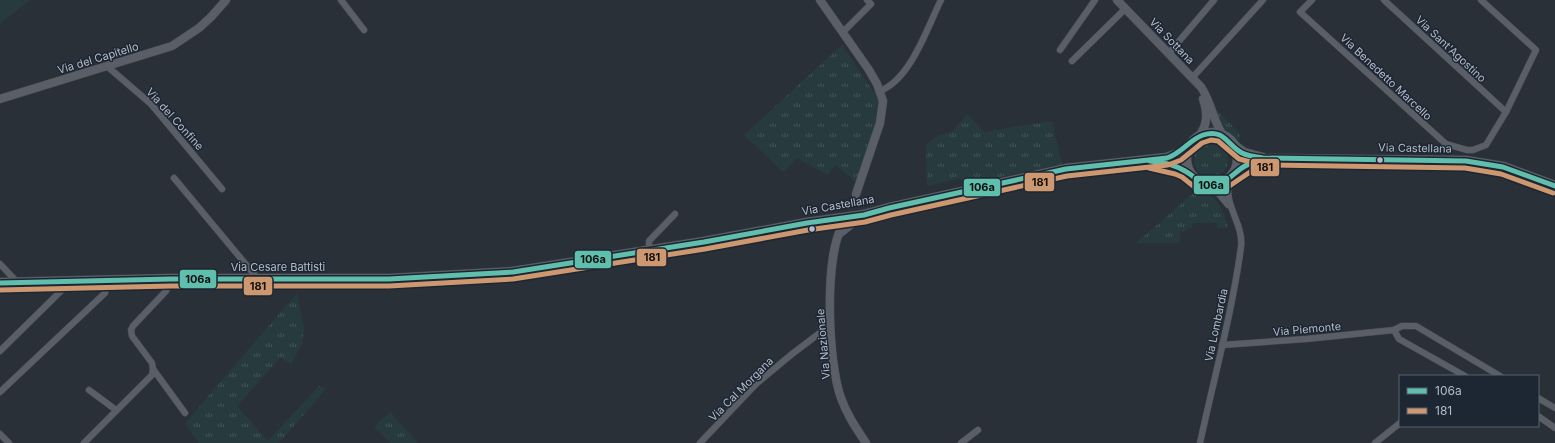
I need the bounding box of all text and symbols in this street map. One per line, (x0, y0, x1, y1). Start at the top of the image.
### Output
street label: Via Sant'Agostino (1413, 13, 1489, 86)
street label: Via Sottana (1146, 15, 1198, 67)
street label: Via Benedetto Marcello (1337, 31, 1435, 123)
street label: Via del Capitello (56, 39, 141, 77)
street label: Via del Confine (143, 85, 207, 153)
street label: Via Castellana (1378, 140, 1452, 156)
unlabelled marker (1375, 155, 1385, 165)
line badge: 181 (1250, 158, 1280, 177)
text: 181 (1257, 160, 1274, 174)
line badge: 181 (1024, 172, 1055, 192)
text: 181 (1032, 175, 1049, 189)
line badge: 106a (1193, 175, 1230, 195)
line badge: 106a (963, 178, 1001, 197)
text: 106a (1198, 178, 1224, 192)
text: 106a (969, 180, 995, 194)
street label: Via Castellana (801, 192, 875, 218)
unlabelled marker (807, 224, 817, 234)
line badge: 181 (636, 248, 667, 267)
line badge: 106a (574, 250, 612, 269)
text: 181 (644, 250, 661, 264)
text: 106a (580, 252, 606, 266)
street label: Via Cesare Battisti (231, 260, 325, 274)
line badge: 106a (179, 269, 217, 289)
text: 106a (185, 272, 211, 286)
line badge: 181 (243, 276, 273, 296)
text: 181 (250, 279, 267, 293)
street label: Via Lombardia (1201, 287, 1231, 363)
street label: Via Nazionale (813, 308, 833, 380)
street label: Via Piemonte (1272, 319, 1342, 339)
street label: Via Cal Morgana (706, 354, 776, 424)
legend (1399, 375, 1539, 427)
text: 106a (1435, 383, 1462, 398)
text: 181 (1435, 403, 1452, 418)

